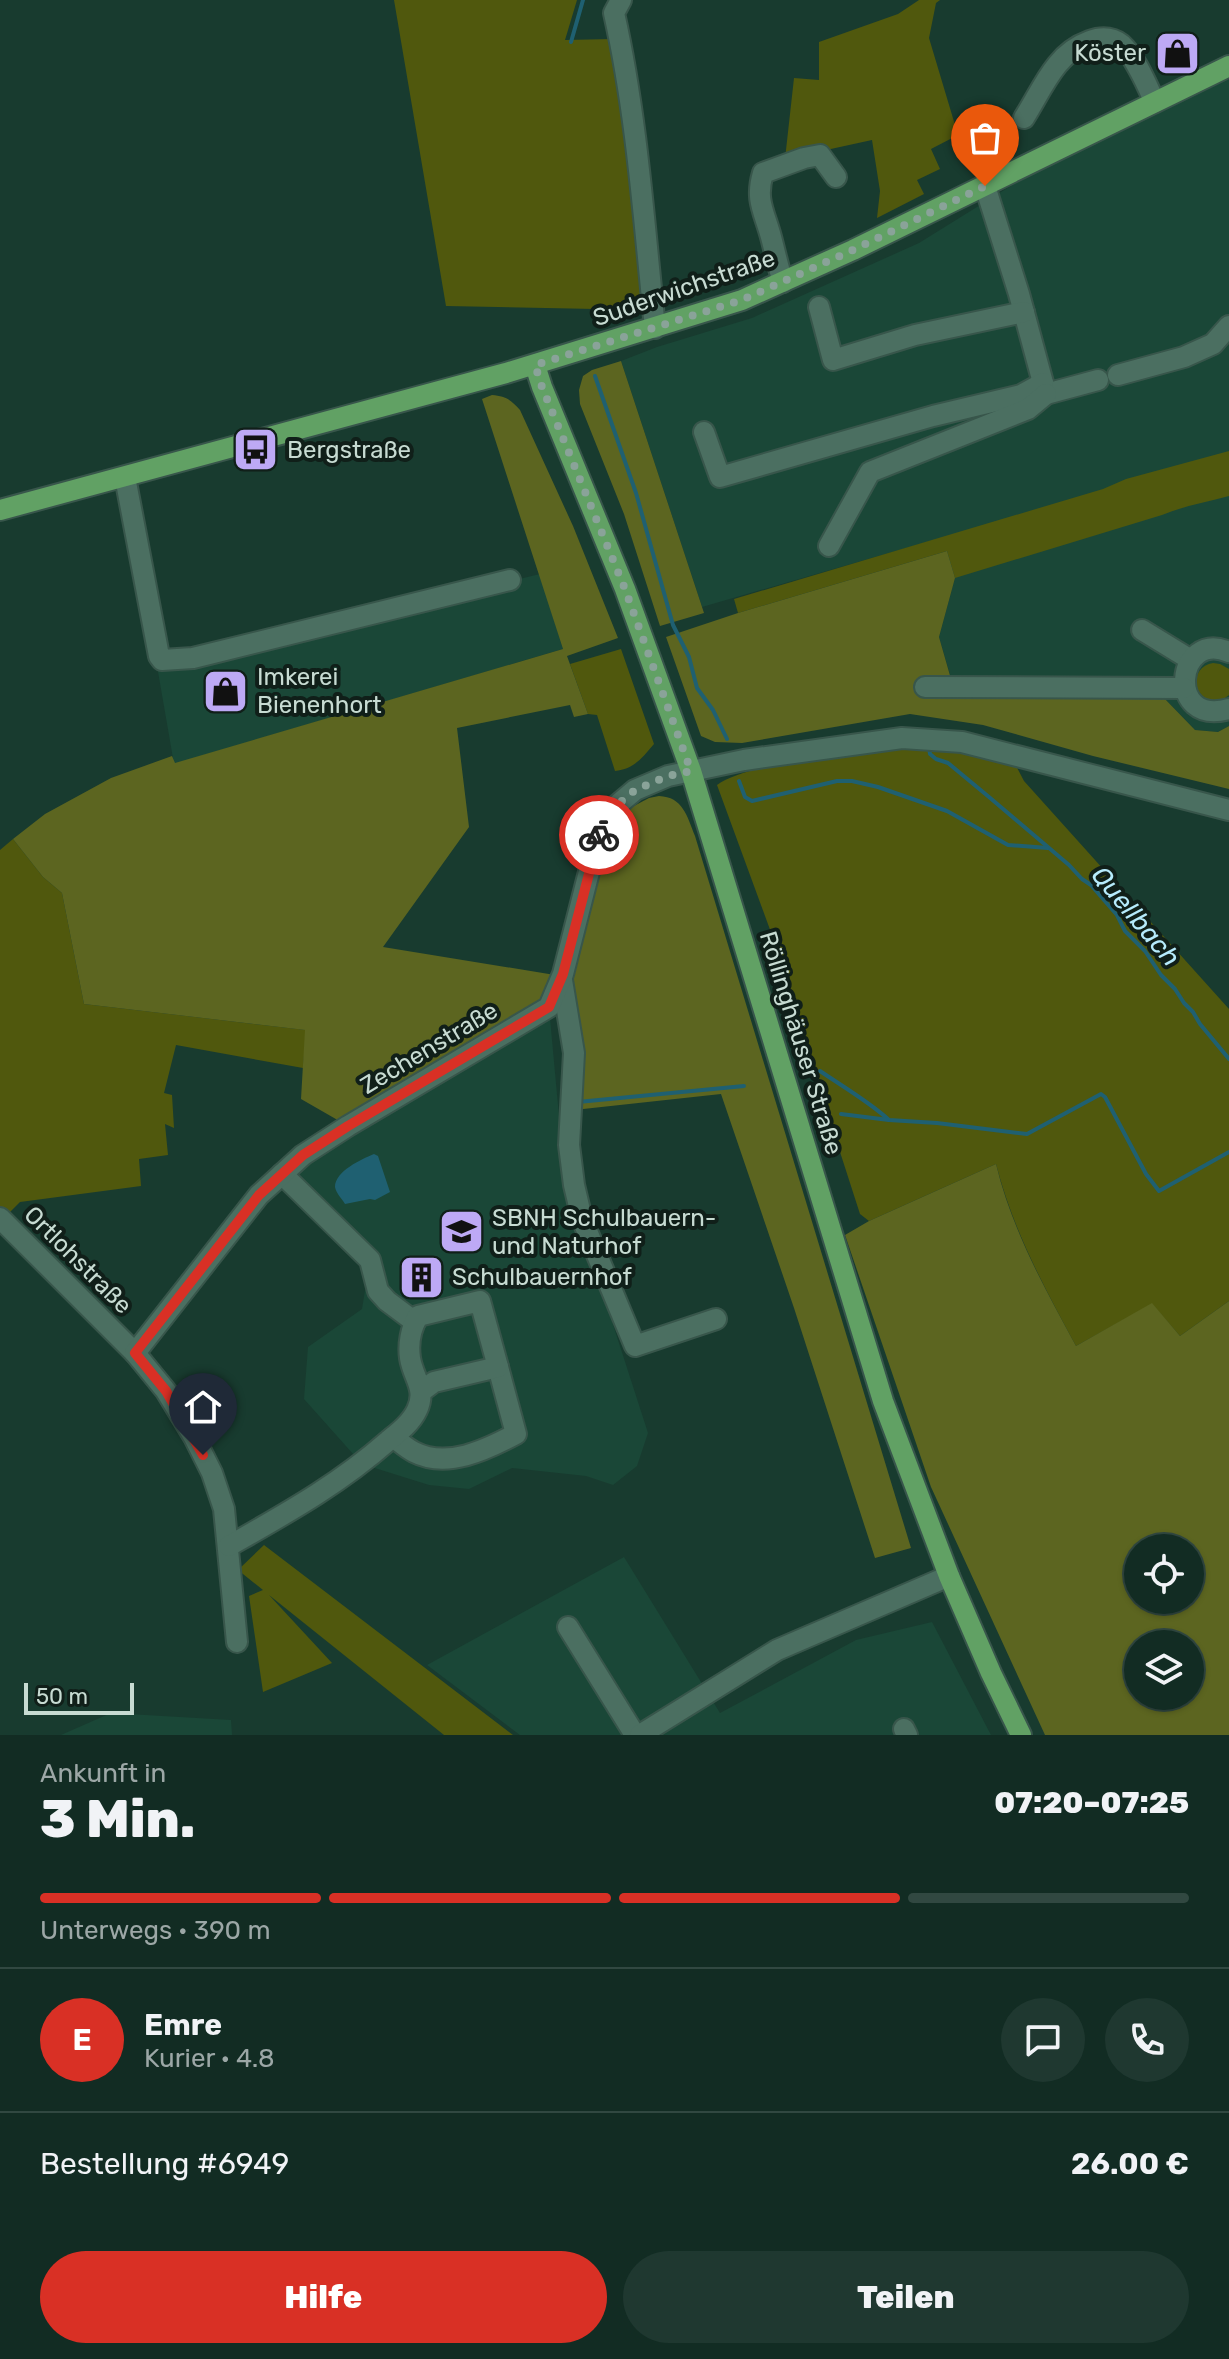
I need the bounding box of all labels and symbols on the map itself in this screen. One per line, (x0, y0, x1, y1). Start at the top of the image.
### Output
shop icon: Köster (1153, 29, 1201, 77)
place label: Köster (1074, 39, 1146, 67)
pin (951, 104, 1019, 186)
street label: Suderwichstraße (589, 244, 779, 332)
bus stop icon: Bergstraße (232, 426, 280, 474)
place label: Bergstraße (287, 436, 411, 464)
place label: Imkerei Bienenhort (257, 663, 382, 719)
shop icon: Imkerei Bienenhort (202, 667, 250, 715)
courier (559, 795, 639, 875)
water label: Quellbach (1085, 860, 1186, 973)
street label: Röllinghäuser Straße (754, 928, 848, 1158)
street label: Zechenstraße (355, 996, 503, 1100)
street label: Ortlohstraße (18, 1200, 138, 1320)
place label: SBNH Schulbauern- und Naturhof (492, 1204, 716, 1260)
school or university icon: SBNH Schulbauern- und Naturhof (437, 1208, 485, 1256)
building icon: Schulbauernhof (397, 1253, 445, 1301)
place label: Schulbauernhof (452, 1263, 632, 1291)
pin (169, 1373, 237, 1455)
scale bar (24, 1679, 134, 1715)

